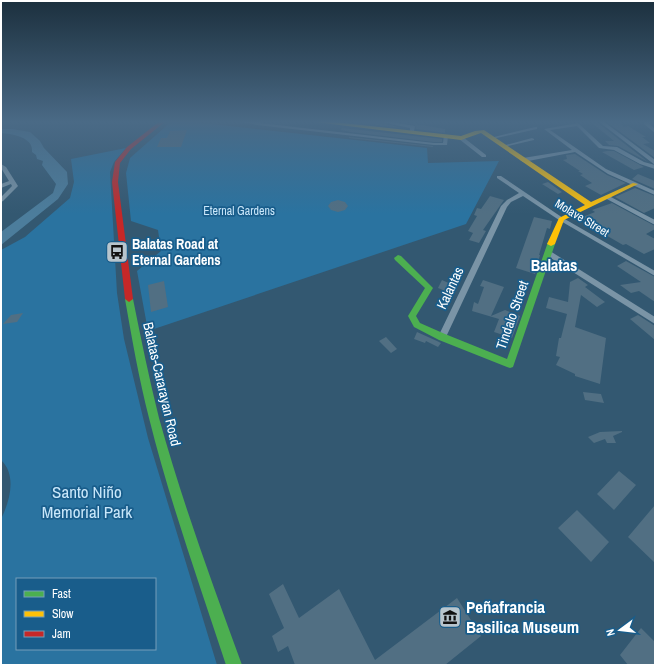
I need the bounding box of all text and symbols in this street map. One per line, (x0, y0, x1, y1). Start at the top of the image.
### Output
street label: Molave Street (552, 196, 612, 241)
park label: Eternal Gardens (203, 203, 275, 219)
place label: Balatas Road at Eternal Gardens (132, 235, 221, 269)
bus stop icon: Balatas Road at Eternal Gardens (104, 239, 130, 265)
district label: Balatas (531, 254, 577, 276)
street label: Kalantas (432, 264, 468, 312)
street label: Tindalo Street (492, 278, 532, 352)
street label: Balatas-Cararayan Road (139, 320, 185, 448)
park label: Santo Niño Memorial Park (42, 480, 132, 523)
legend (16, 578, 156, 650)
text: Fast (52, 586, 71, 602)
place label: Peñafrancia Basilica Museum (466, 595, 579, 638)
museum icon: Peñafrancia Basilica Museum (437, 604, 463, 630)
text: Slow (52, 606, 74, 622)
north arrow (600, 610, 640, 650)
text: Jam (52, 626, 71, 642)
text: N (603, 628, 618, 638)

